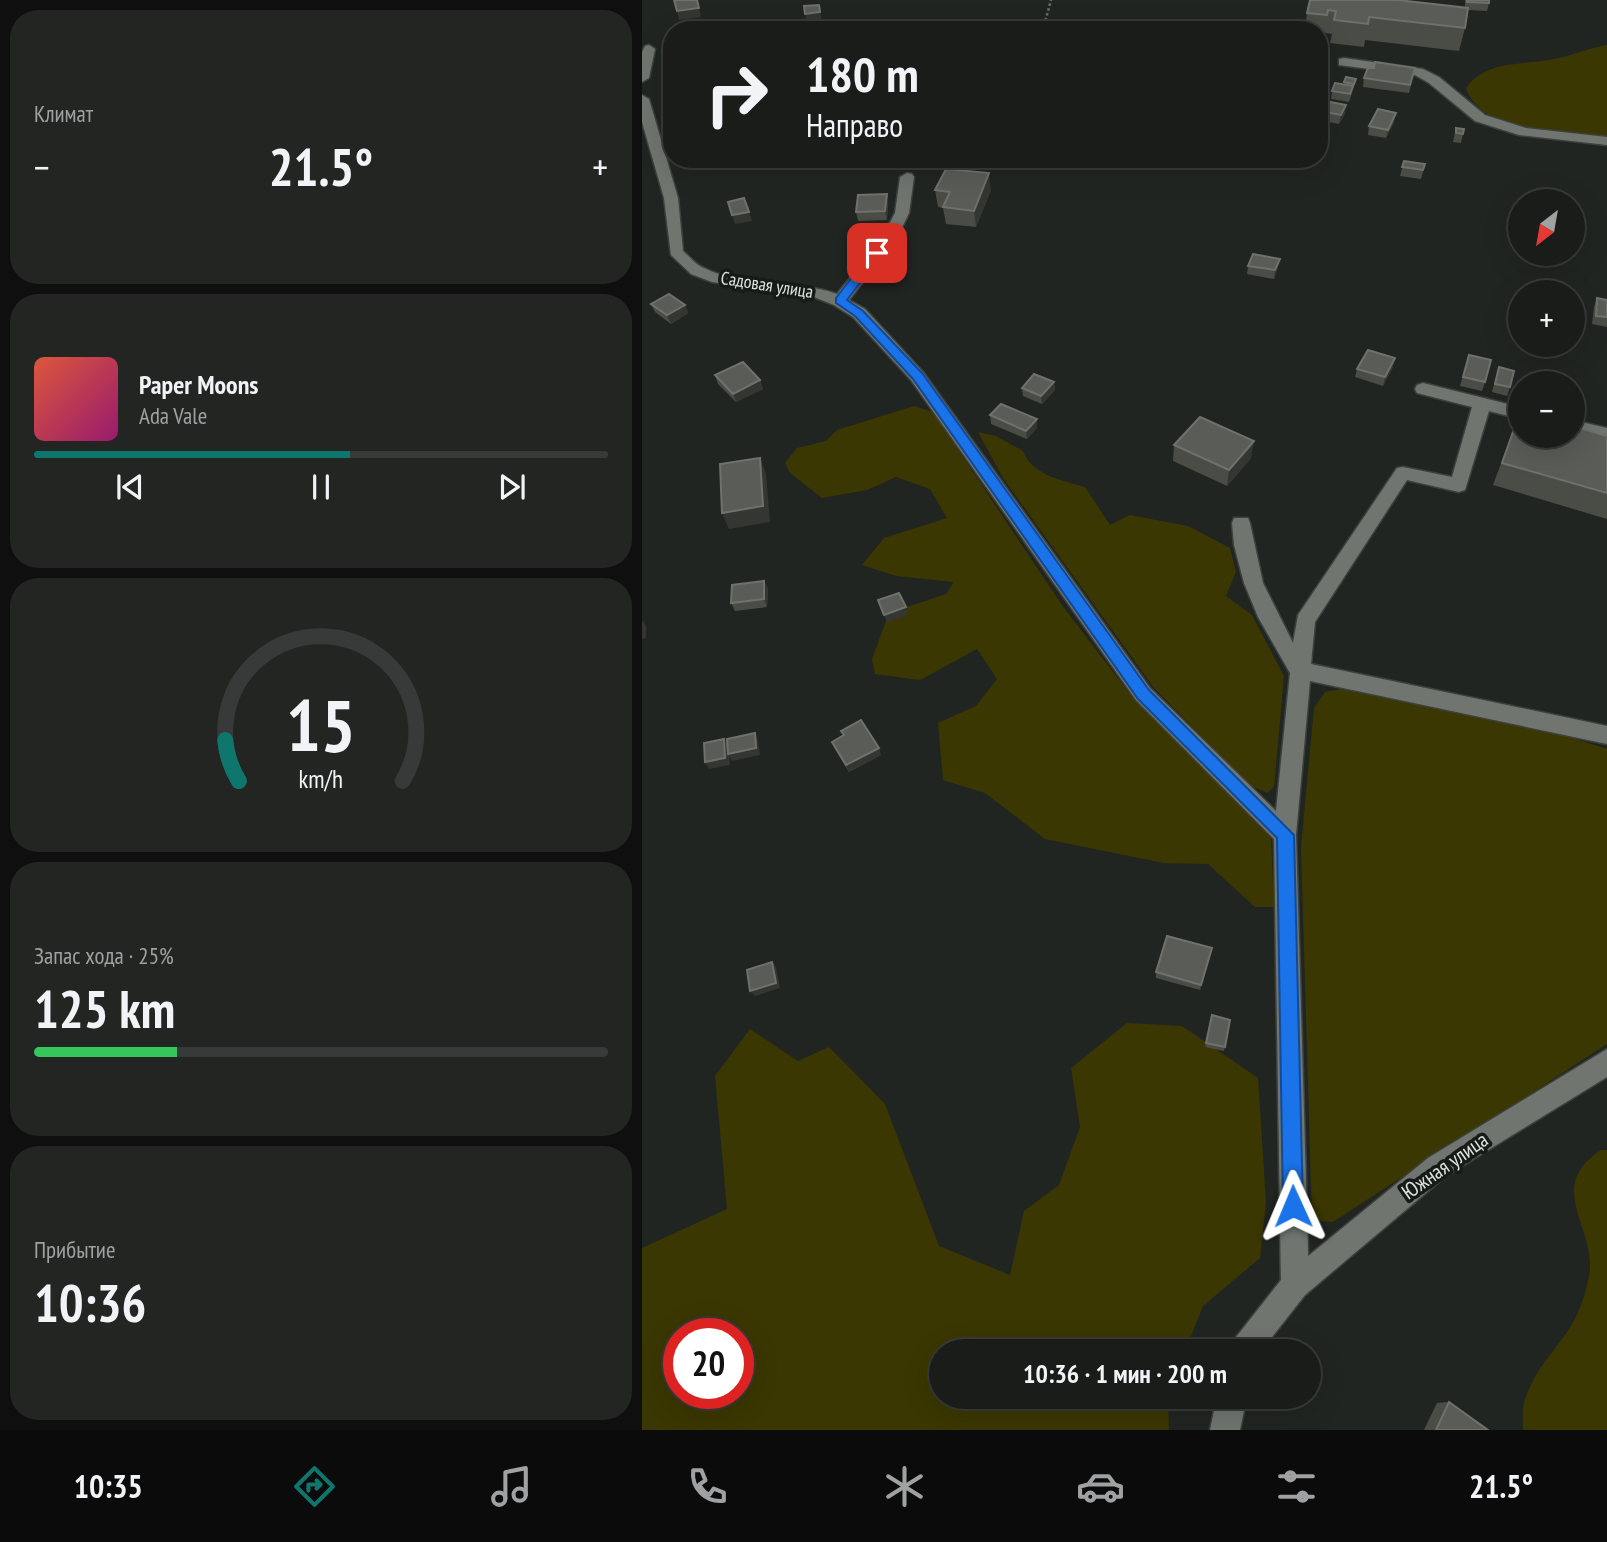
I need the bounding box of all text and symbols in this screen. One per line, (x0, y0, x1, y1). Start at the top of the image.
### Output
text: 180 m (806, 42, 919, 106)
icon: right (691, 49, 782, 140)
text: Климат (34, 99, 93, 128)
text: Направо (806, 104, 903, 146)
text: 21.5° (269, 133, 373, 200)
text: − (34, 142, 50, 191)
text: + (592, 142, 608, 191)
north arrow (1508, 189, 1585, 266)
map controls (1508, 189, 1585, 448)
pin (847, 223, 907, 283)
icon: arrive (858, 234, 896, 272)
street label: Садовая улица (719, 266, 815, 303)
button: + (1508, 280, 1585, 357)
text: Paper Moons (139, 368, 258, 401)
button: − (1508, 371, 1585, 448)
text: Ada Vale (139, 401, 207, 430)
icon: previous (111, 468, 149, 506)
icon: pause (302, 468, 340, 506)
icon: next (493, 468, 531, 506)
text: 15 (286, 677, 356, 771)
text: km/h (299, 763, 343, 795)
text: Запас хода · 25% (34, 941, 174, 970)
text: 125 km (34, 975, 175, 1042)
street label: Южная улица (1396, 1126, 1493, 1205)
position arrow (1256, 1169, 1330, 1243)
text: Прибытие (34, 1235, 115, 1264)
text: 10:36 (34, 1269, 146, 1336)
speed limit sign: 20 (663, 1318, 754, 1409)
text: 10:36 · 1 мин · 200 m (1023, 1357, 1227, 1390)
icon: directions (290, 1462, 339, 1511)
icon: music (487, 1462, 536, 1511)
icon: phone (683, 1462, 732, 1511)
icon: climate (880, 1462, 929, 1511)
icon: car (1076, 1462, 1125, 1511)
icon: filters (1272, 1462, 1321, 1511)
text: 10:35 (74, 1465, 143, 1507)
text: 21.5° (1469, 1465, 1533, 1507)

